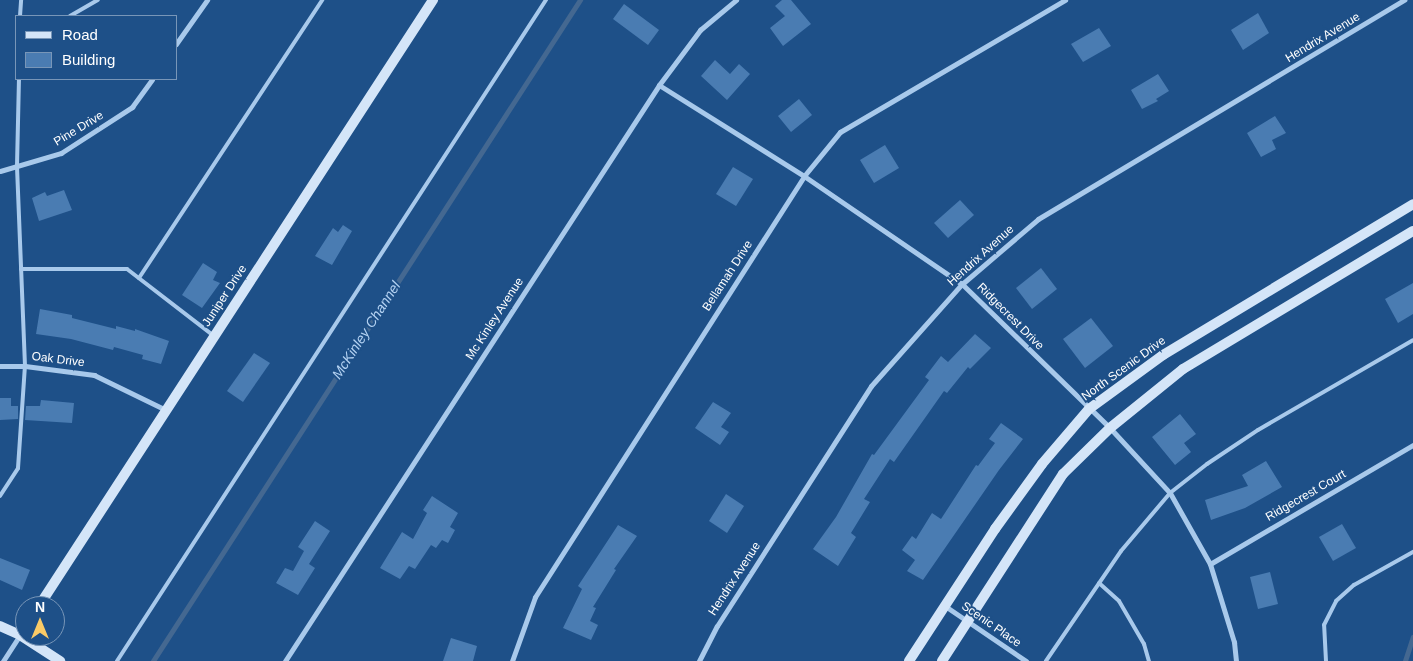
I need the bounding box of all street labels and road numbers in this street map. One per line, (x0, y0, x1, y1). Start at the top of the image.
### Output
street label: Hendrix Avenue (1283, 10, 1363, 66)
street label: Pine Drive (52, 109, 106, 149)
street label: Hendrix Avenue (945, 222, 1017, 290)
street label: Bellamah Drive (700, 238, 756, 314)
street label: Juniper Drive (200, 262, 250, 330)
street label: Mc Kinley Avenue (463, 275, 527, 363)
street label: Ridgecrest Drive (974, 281, 1046, 353)
street label: North Scenic Drive (1079, 334, 1169, 404)
street label: Oak Drive (31, 350, 85, 370)
street label: Ridgecrest Court (1263, 467, 1349, 525)
street label: Hendrix Avenue (706, 539, 764, 619)
street label: Scenic Place (958, 599, 1024, 651)

